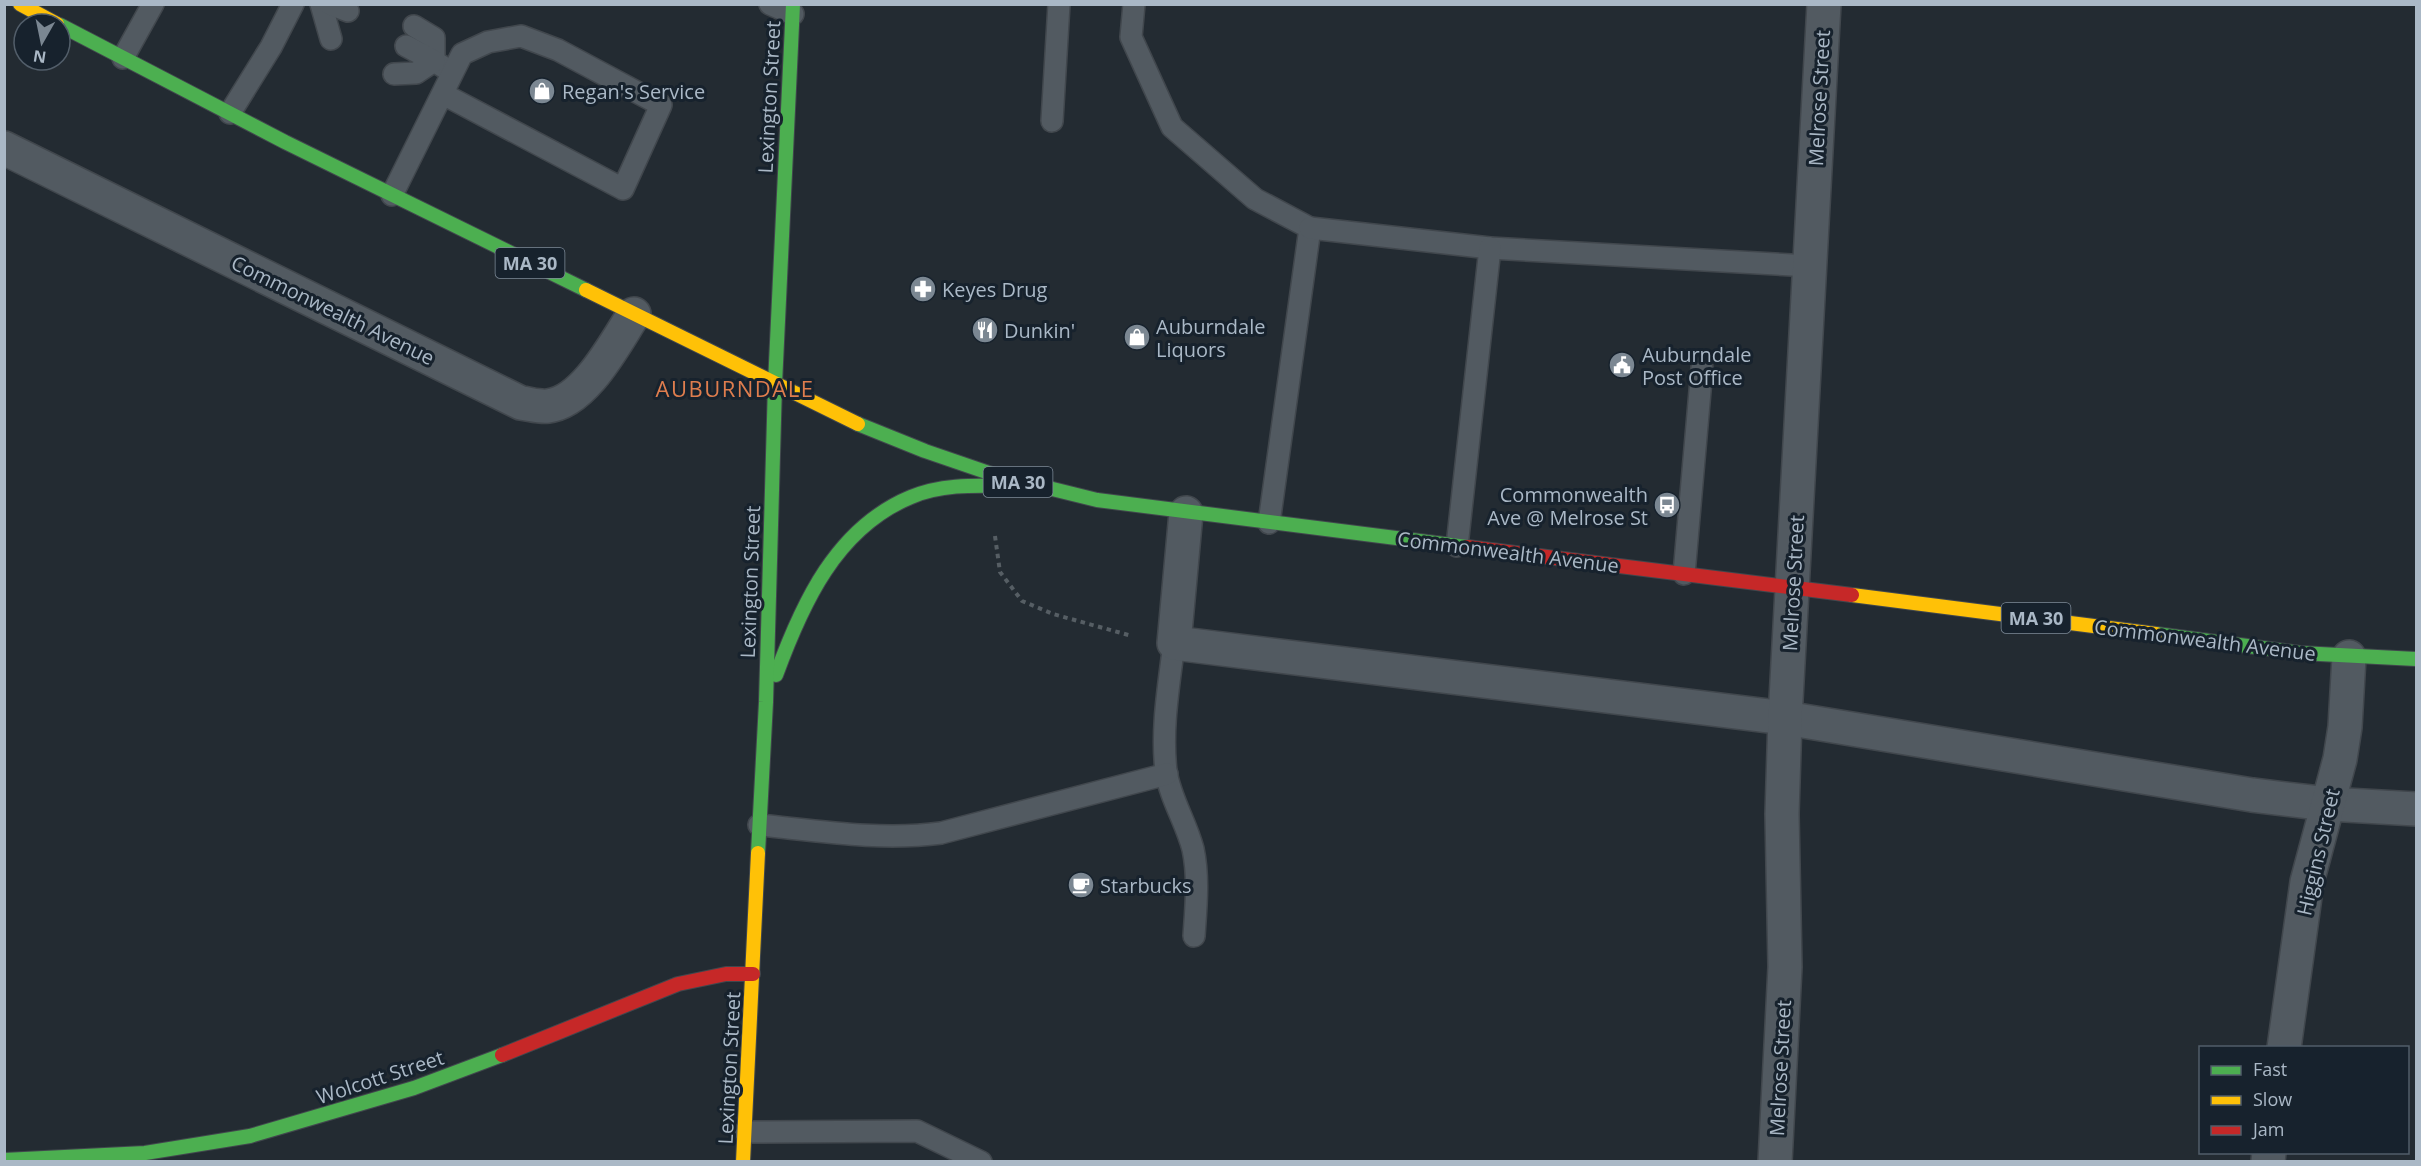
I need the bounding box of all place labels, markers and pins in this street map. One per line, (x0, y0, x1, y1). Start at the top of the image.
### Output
shop icon: Regan's Service (527, 76, 557, 106)
place label: Regan's Service (562, 78, 705, 105)
pharmacy icon: Keyes Drug (908, 274, 938, 304)
place label: Keyes Drug (942, 276, 1047, 303)
place label: Auburndale Liquors (1156, 313, 1265, 363)
restaurant icon: Dunkin' (970, 315, 1000, 345)
place label: Dunkin' (1004, 317, 1075, 344)
shop icon: Auburndale Liquors (1122, 322, 1152, 352)
place label: Auburndale Post Office (1642, 341, 1751, 391)
public building icon: Auburndale Post Office (1607, 350, 1637, 380)
place label: Commonwealth Ave @ Melrose St (1487, 481, 1648, 531)
bus stop icon: Commonwealth Ave @ Melrose St (1652, 490, 1682, 520)
cafe icon: Starbucks (1066, 870, 1096, 900)
place label: Starbucks (1100, 872, 1192, 899)

